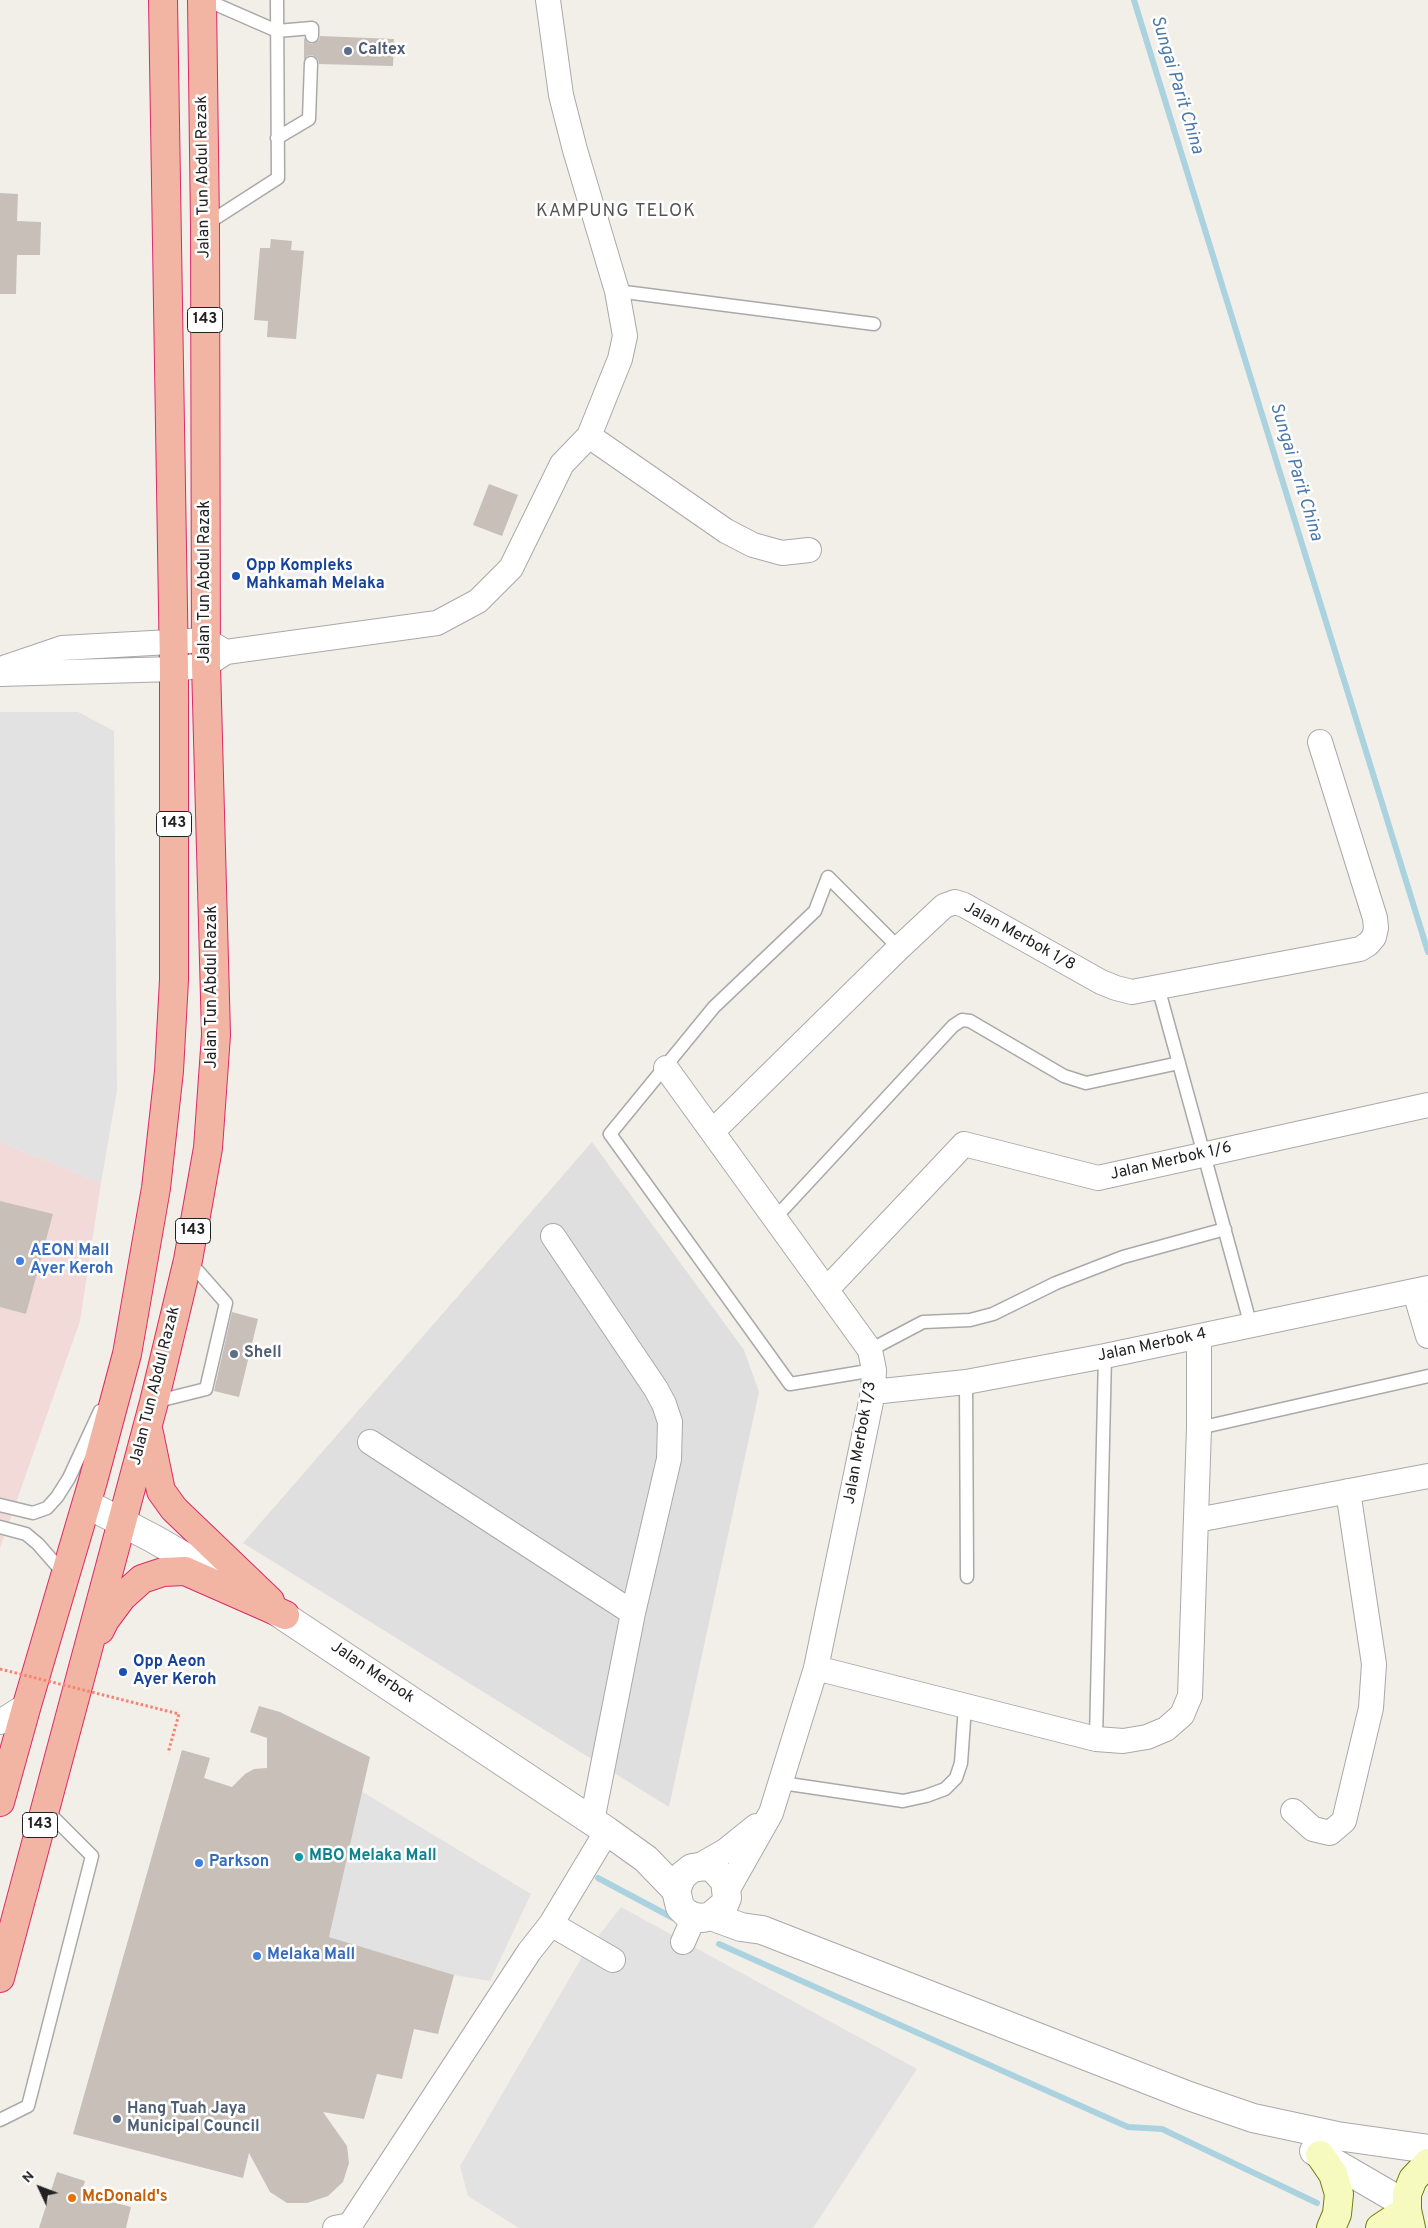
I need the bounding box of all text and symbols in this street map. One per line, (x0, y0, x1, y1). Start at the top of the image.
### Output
water label: Sungai Parit China (1145, 13, 1207, 157)
place label: Caltex (358, 41, 406, 61)
marker: Caltex (342, 45, 354, 57)
street label: Jalan Tun Abdul Razak (193, 95, 215, 259)
district label: KAMPUNG TELOK (534, 201, 698, 223)
road number: 143 (188, 308, 222, 332)
water label: Sungai Parit China (1264, 400, 1326, 544)
street label: Jalan Tun Abdul Razak (196, 500, 216, 664)
place label: Opp Kompleks Mahkamah Melaka (246, 557, 385, 595)
marker: Opp Kompleks Mahkamah Melaka (230, 570, 242, 582)
road number: 143 (156, 812, 192, 836)
street label: Jalan Merbok 1/8 (960, 898, 1078, 976)
street label: Jalan Tun Abdul Razak (203, 905, 223, 1069)
street label: Jalan Merbok 1/6 (1108, 1139, 1234, 1185)
road number: 143 (176, 1218, 210, 1244)
place label: AEON Mall Ayer Keroh (30, 1242, 114, 1280)
marker: AEON Mall Ayer Keroh (14, 1255, 26, 1267)
street label: Jalan Tun Abdul Razak (127, 1304, 185, 1468)
street label: Jalan Merbok 4 (1096, 1325, 1208, 1367)
place label: Shell (244, 1344, 282, 1364)
marker: Shell (228, 1348, 240, 1360)
street label: Jalan Merbok 1/3 (841, 1380, 881, 1506)
street label: Jalan Merbok (326, 1638, 418, 1708)
place label: Opp Aeon Ayer Keroh (133, 1653, 217, 1691)
marker: Opp Aeon Ayer Keroh (117, 1666, 129, 1678)
road number: 143 (22, 1812, 58, 1838)
place label: MBO Melaka Mall (309, 1847, 437, 1867)
marker: MBO Melaka Mall (293, 1851, 305, 1863)
place label: Parkson (209, 1853, 269, 1873)
marker: Parkson (193, 1857, 205, 1869)
place label: Melaka Mall (267, 1946, 355, 1966)
marker: Melaka Mall (251, 1950, 263, 1962)
place label: Hang Tuah Jaya Municipal Council (127, 2100, 260, 2138)
marker: Hang Tuah Jaya Municipal Council (111, 2113, 123, 2125)
north arrow (15, 2163, 65, 2213)
text: N (19, 2168, 38, 2187)
place label: McDonald's (82, 2188, 168, 2208)
marker: McDonald's (66, 2192, 78, 2204)

